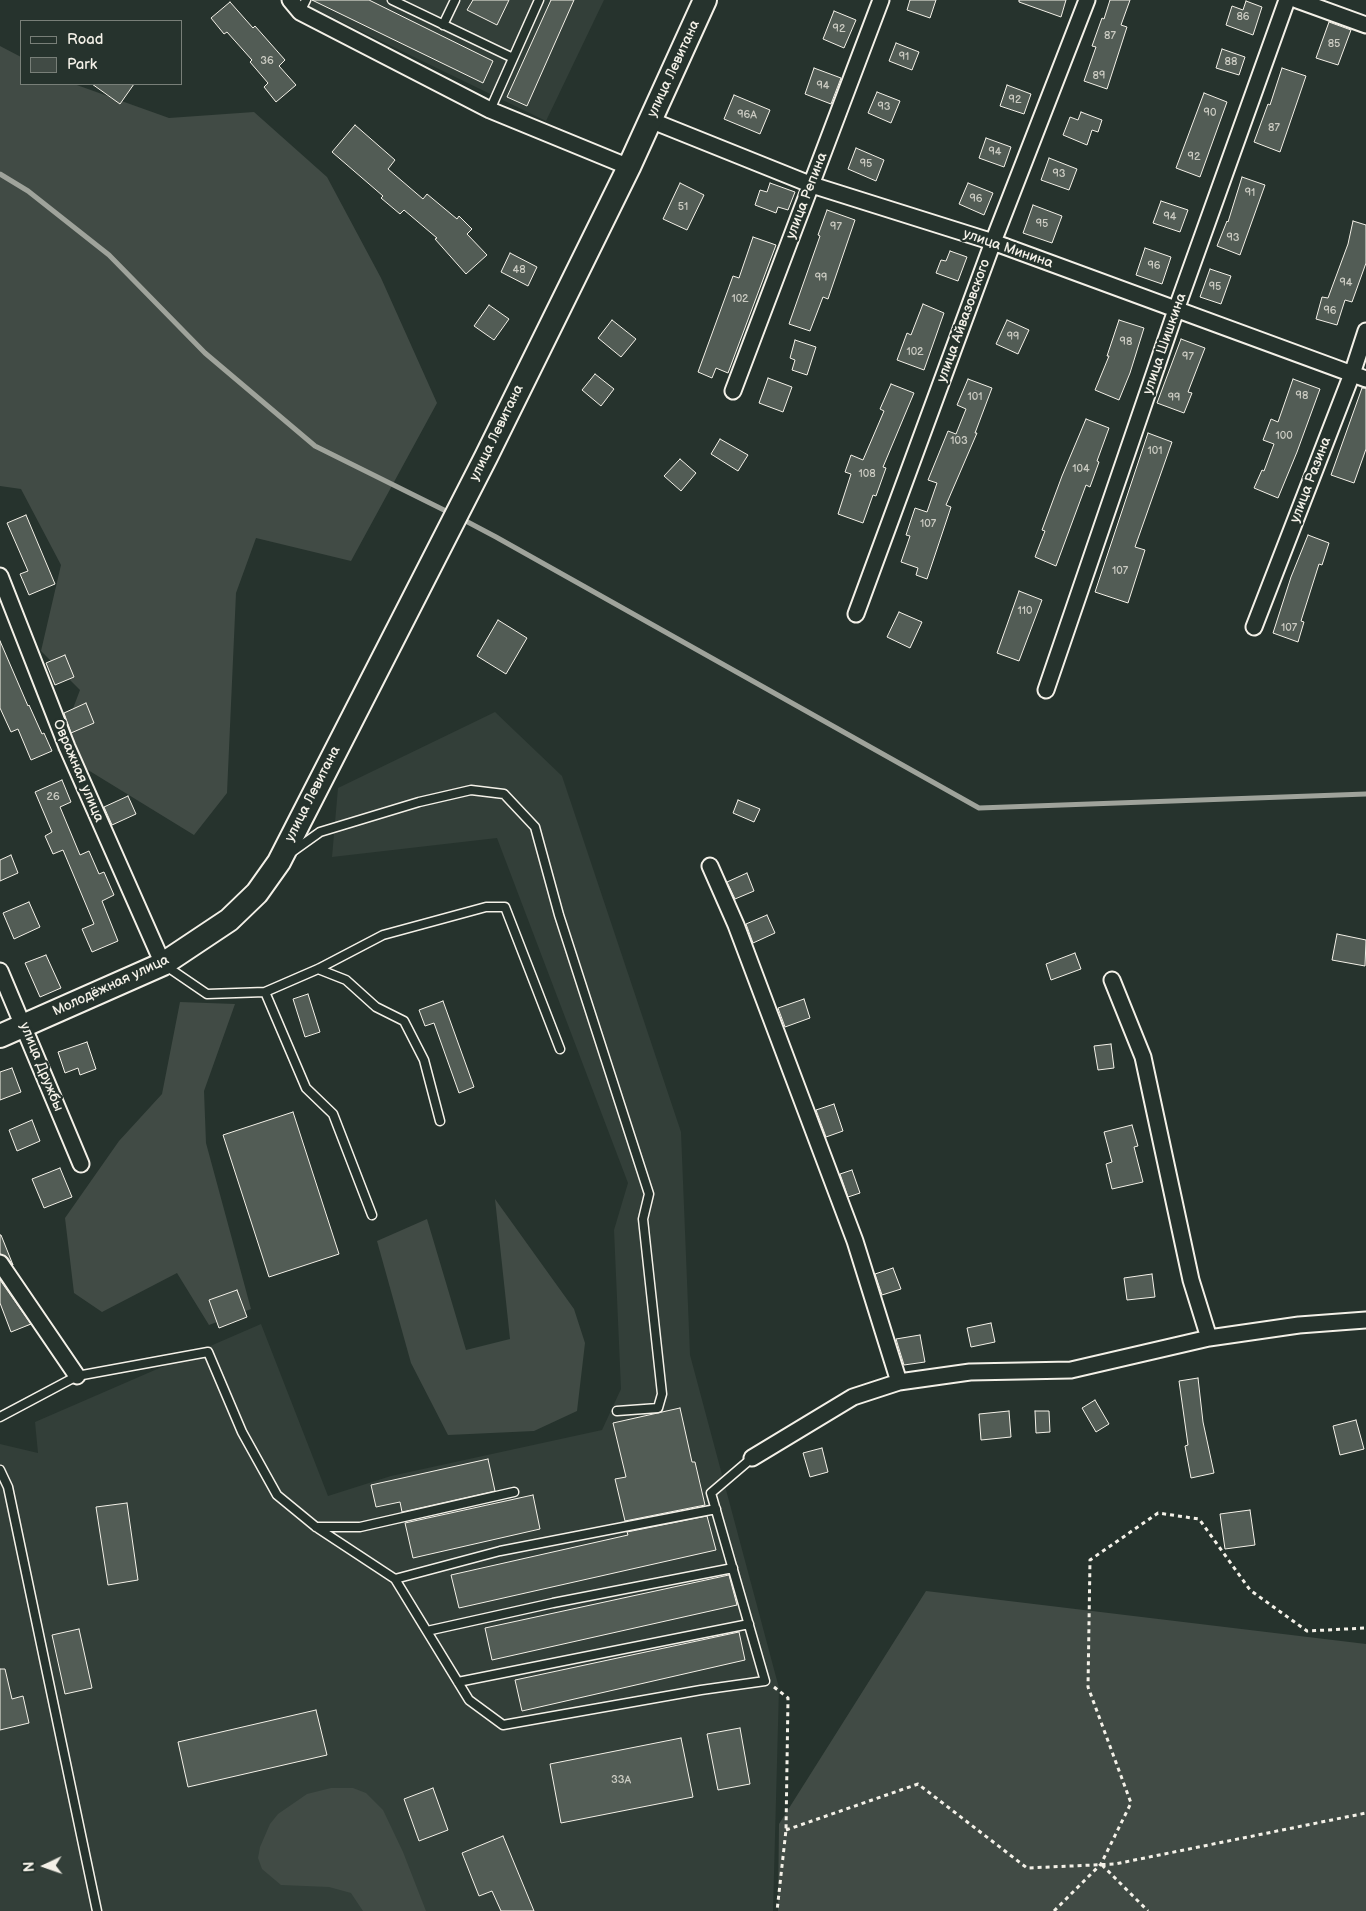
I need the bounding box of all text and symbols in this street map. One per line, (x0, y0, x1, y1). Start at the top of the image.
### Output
house number: 86 (1236, 10, 1250, 24)
street label: улица Левитана (644, 18, 704, 120)
legend (20, 20, 182, 85)
house number: 92 (833, 22, 845, 36)
house number: 87 (1104, 29, 1116, 43)
text: Road (67, 30, 103, 49)
house number: 85 (1328, 37, 1340, 51)
house number: 91 (899, 50, 909, 64)
house number: 36 (260, 54, 274, 68)
text: Park (67, 55, 97, 74)
house number: 88 (1225, 55, 1237, 69)
house number: 89 (1093, 69, 1105, 83)
house number: 94 (816, 79, 830, 93)
house number: 92 (1009, 93, 1021, 107)
house number: 93 (877, 100, 891, 114)
house number: 90 (1204, 106, 1216, 120)
house number: 96А (737, 108, 757, 122)
house number: 87 (1268, 121, 1280, 135)
house number: 94 (988, 145, 1002, 159)
street label: улица Репина (783, 150, 831, 242)
house number: 92 (1188, 150, 1200, 164)
house number: 95 (860, 157, 872, 171)
house number: 93 (1052, 167, 1066, 181)
house number: 91 (1245, 186, 1255, 200)
house number: 96 (969, 192, 983, 206)
house number: 51 (678, 200, 688, 214)
house number: 94 (1163, 210, 1177, 224)
house number: 95 (1036, 217, 1048, 231)
house number: 97 (830, 220, 842, 234)
street label: улица Минина (961, 226, 1055, 272)
house number: 93 (1226, 231, 1240, 245)
street label: улица Айвазовского (934, 257, 994, 385)
house number: 96 (1147, 259, 1161, 273)
house number: 48 (512, 263, 526, 277)
house number: 99 (815, 271, 827, 285)
house number: 94 (1339, 276, 1353, 290)
house number: 95 (1209, 280, 1221, 294)
street label: улица Шишкина (1140, 291, 1190, 397)
house number: 102 (731, 292, 749, 306)
house number: 96 (1323, 304, 1337, 318)
house number: 99 (1007, 330, 1019, 344)
house number: 98 (1120, 335, 1132, 349)
house number: 102 (906, 345, 924, 359)
house number: 97 (1182, 350, 1194, 364)
street label: улица Левитана (466, 382, 528, 484)
house number: 98 (1296, 389, 1308, 403)
house number: 101 (968, 390, 982, 404)
house number: 99 (1168, 391, 1180, 405)
house number: 100 (1275, 429, 1293, 443)
house number: 103 (950, 434, 968, 448)
street label: улица Разина (1287, 435, 1335, 525)
house number: 101 (1148, 444, 1162, 458)
house number: 104 (1072, 462, 1090, 476)
house number: 108 (858, 467, 876, 481)
house number: 107 (920, 517, 936, 531)
house number: 107 (1112, 564, 1128, 578)
house number: 110 (1018, 604, 1032, 618)
house number: 107 (1281, 621, 1297, 635)
street label: Овражная улица (49, 717, 107, 825)
street label: улица Левитана (282, 743, 344, 845)
house number: 26 (46, 790, 60, 804)
street label: Молодёжная улица (50, 952, 172, 1020)
street label: улица Дружбы (16, 1020, 66, 1114)
house number: 33А (611, 1773, 631, 1787)
north arrow (20, 1841, 70, 1891)
text: N (21, 1861, 38, 1873)

